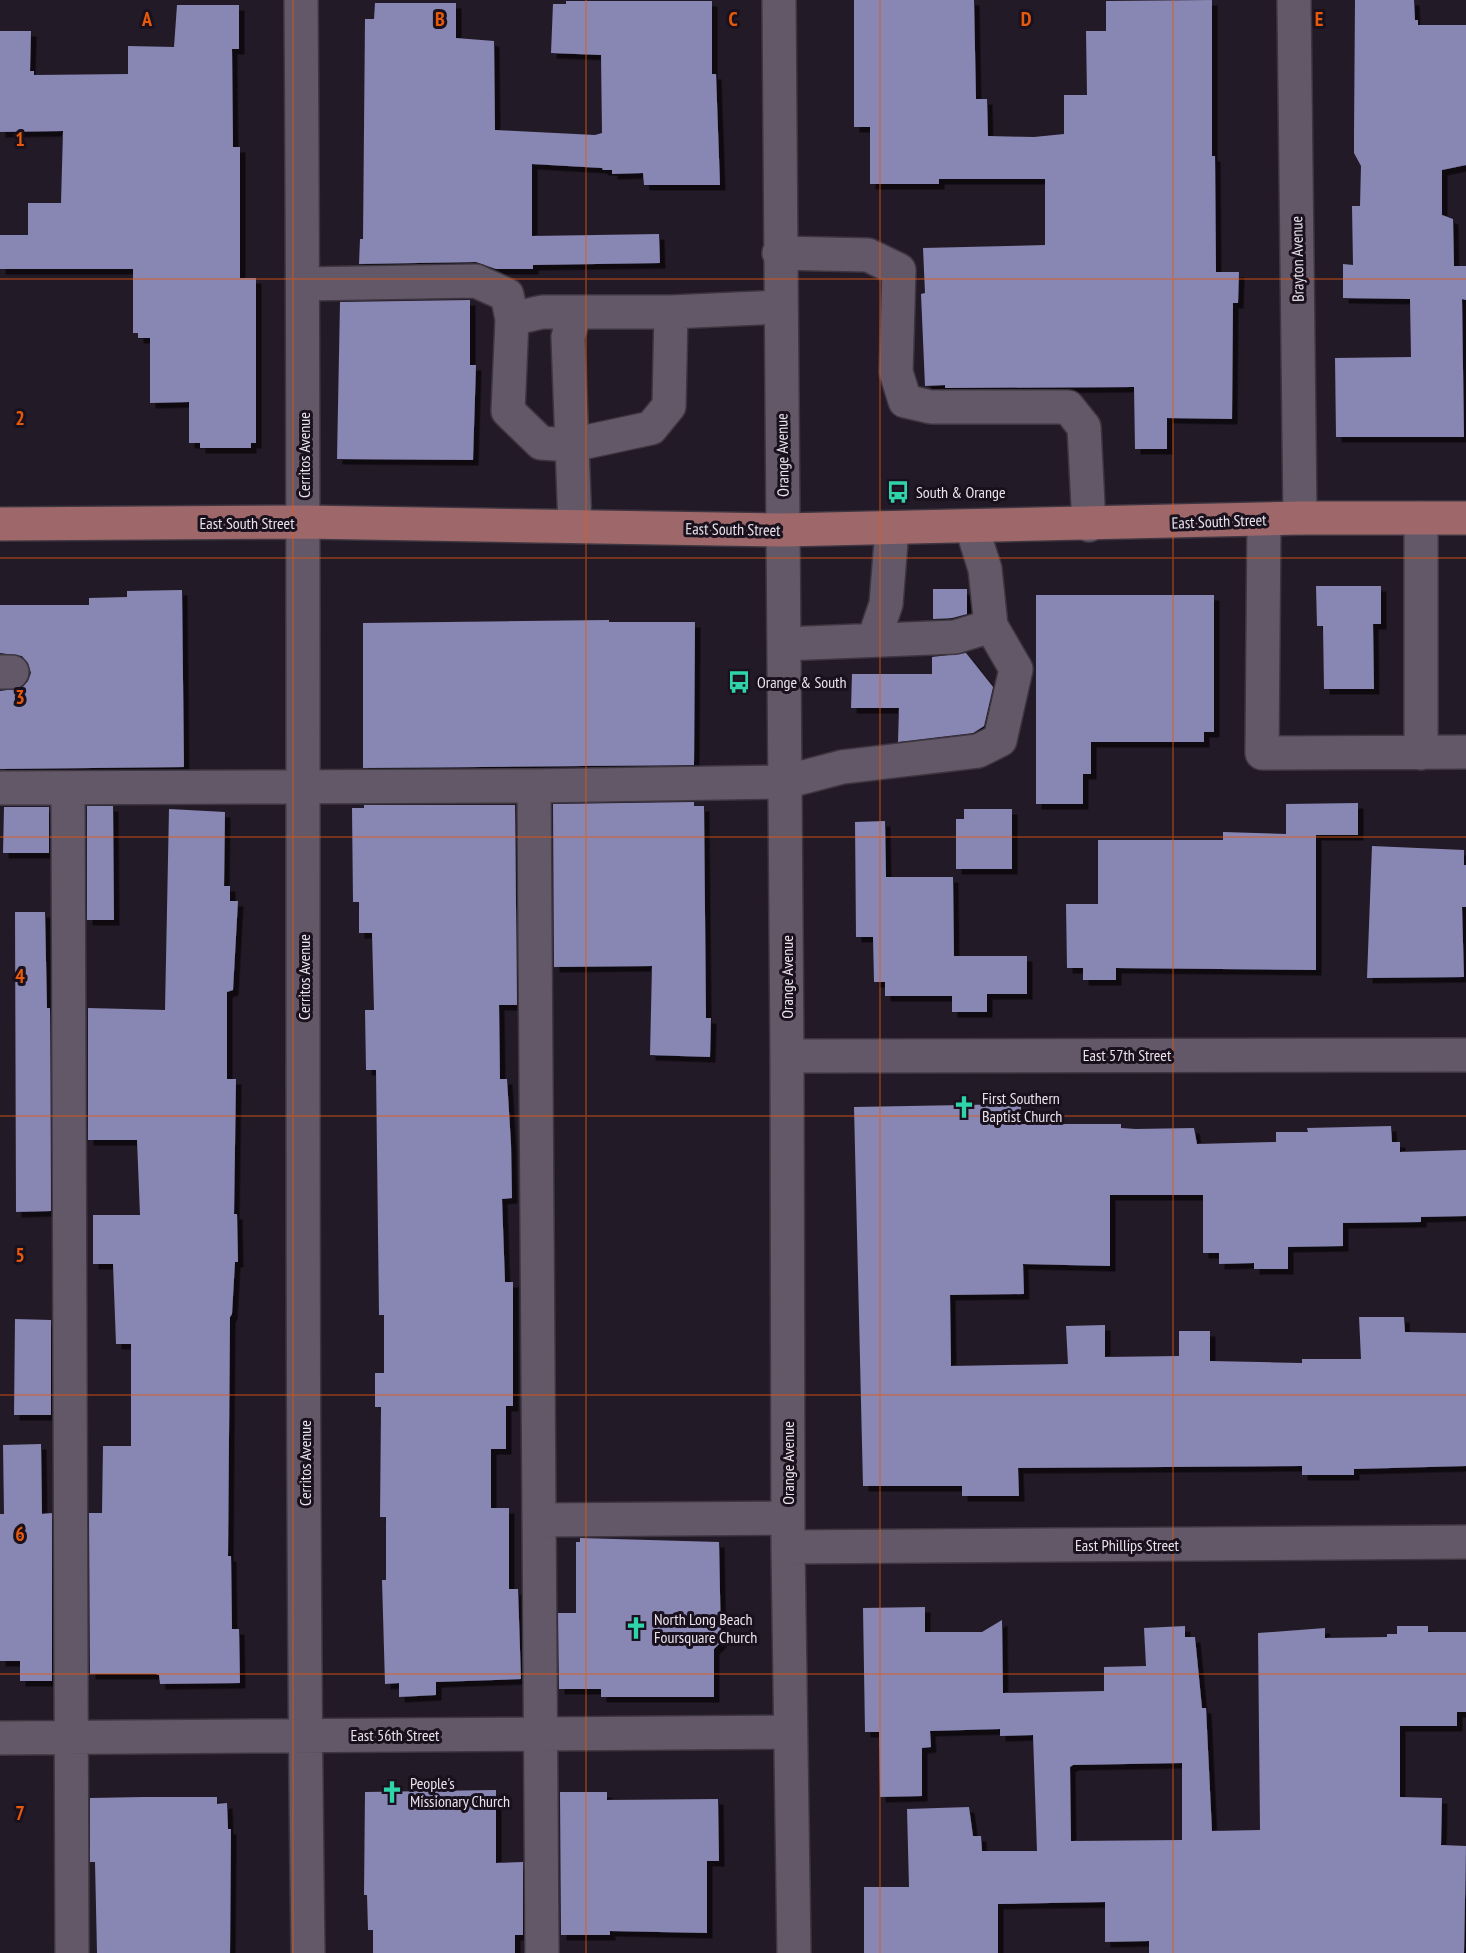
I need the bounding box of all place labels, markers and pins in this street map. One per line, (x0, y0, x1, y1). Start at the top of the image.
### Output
bus stop icon: South & Orange (885, 479, 911, 505)
place label: South & Orange (916, 482, 1006, 502)
bus stop icon: Orange & South (726, 669, 752, 695)
place label: Orange & South (757, 672, 847, 692)
place label: First Southern Baptist Church (982, 1088, 1062, 1126)
church icon: First Southern Baptist Church (951, 1094, 977, 1120)
place label: North Long Beach Foursquare Church (654, 1609, 757, 1647)
church icon: North Long Beach Foursquare Church (623, 1615, 649, 1641)
place label: People's Missionary Church (410, 1773, 510, 1811)
church icon: People's Missionary Church (379, 1779, 405, 1805)

